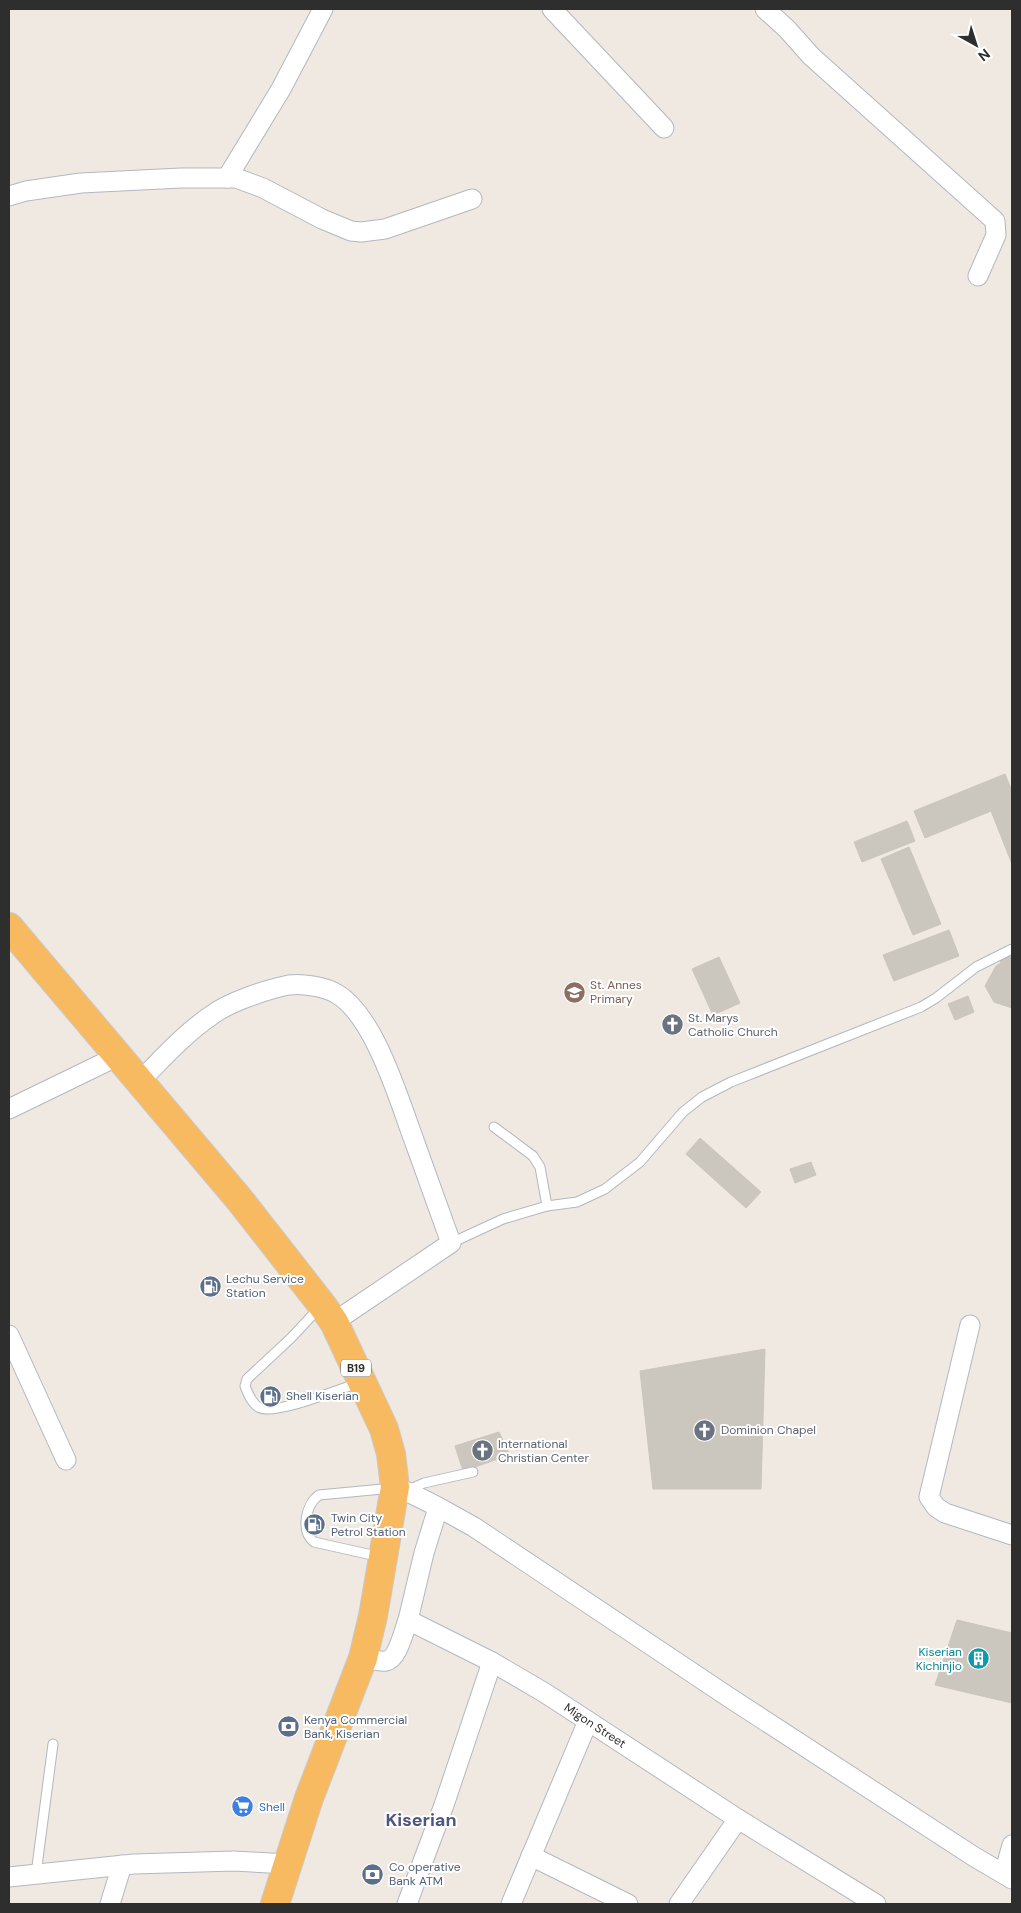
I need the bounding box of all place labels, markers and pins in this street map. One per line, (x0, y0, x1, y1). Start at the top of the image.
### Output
place label: St. Annes Primary (590, 977, 642, 1007)
school or university icon: St. Annes Primary (562, 980, 586, 1004)
place label: St. Marys Catholic Church (688, 1010, 778, 1040)
church icon: St. Marys Catholic Church (660, 1013, 684, 1037)
place label: Lechu Service Station (226, 1271, 304, 1301)
fuel station icon: Lechu Service Station (198, 1274, 222, 1298)
fuel station icon: Shell Kiserian (258, 1384, 282, 1408)
place label: Shell Kiserian (286, 1388, 359, 1404)
church icon: Dominion Chapel (693, 1418, 717, 1442)
place label: Dominion Chapel (721, 1422, 816, 1438)
place label: International Christian Center (498, 1436, 589, 1466)
church icon: International Christian Center (470, 1439, 494, 1463)
place label: Twin City Petrol Station (331, 1510, 406, 1540)
fuel station icon: Twin City Petrol Station (303, 1513, 327, 1537)
place label: Kiserian Kichinjio (916, 1644, 962, 1674)
building icon: Kiserian Kichinjio (966, 1647, 990, 1671)
place label: Kenya Commercial Bank, Kiserian (304, 1712, 407, 1742)
bank icon: Kenya Commercial Bank, Kiserian (276, 1715, 300, 1739)
supermarket icon: Shell (231, 1795, 255, 1819)
place label: Shell (259, 1799, 285, 1815)
place label: Co operative Bank ATM (389, 1859, 461, 1889)
bank icon: Co operative Bank ATM (361, 1862, 385, 1886)

